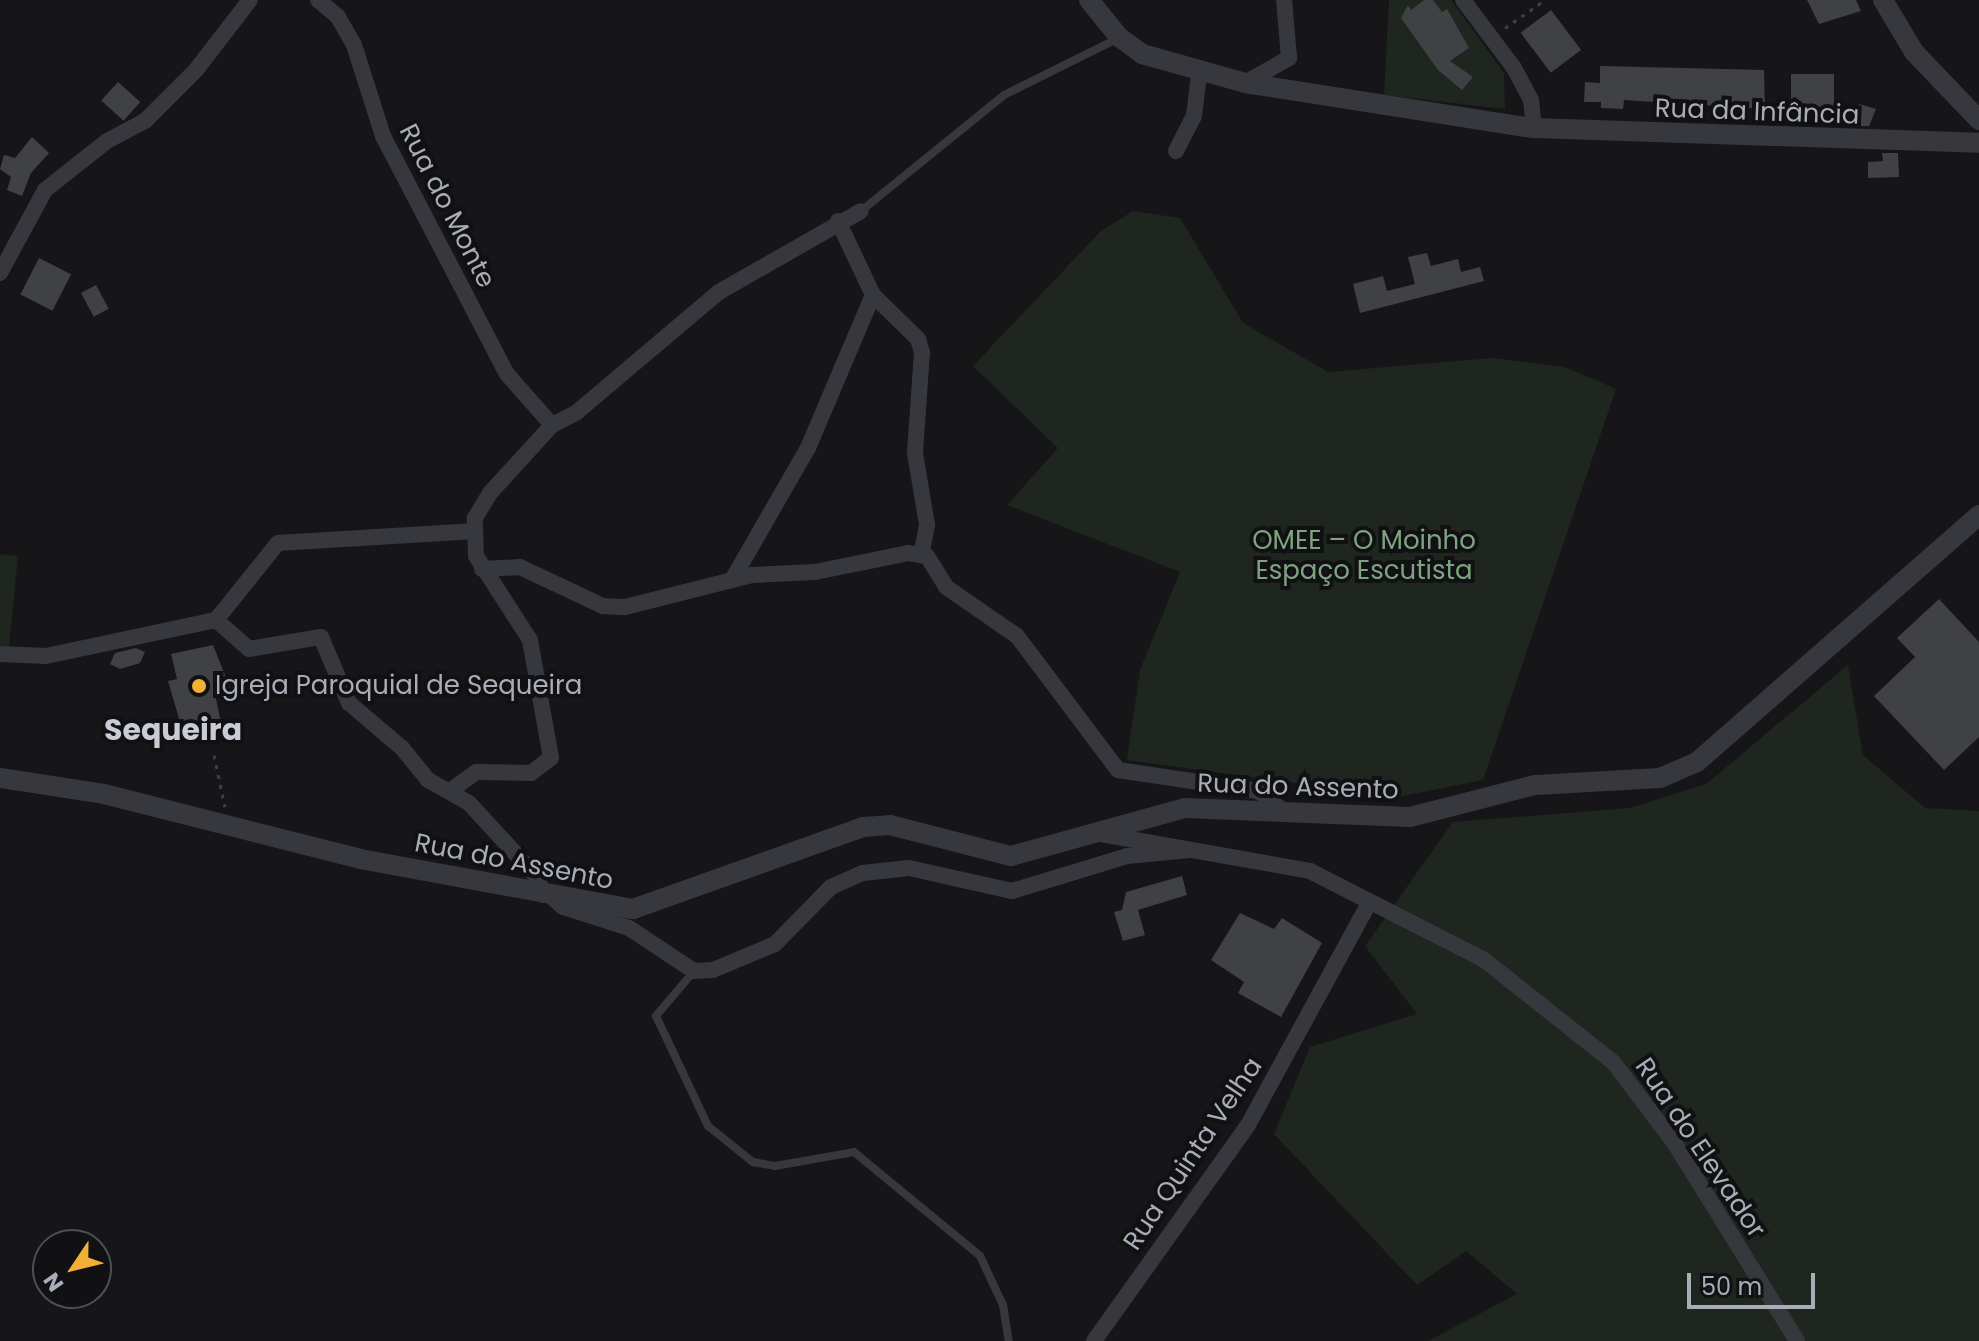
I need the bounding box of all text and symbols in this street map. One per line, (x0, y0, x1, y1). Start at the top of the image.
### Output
street label: Rua da Infância (1654, 93, 1860, 131)
street label: Rua do Monte (392, 119, 502, 293)
park label: OMEE – O Moinho Espaço Escutista (1252, 525, 1476, 586)
place label: Igreja Paroquial de Sequeira (215, 670, 582, 702)
marker: Igreja Paroquial de Sequeira (190, 677, 208, 695)
district label: Sequeira (104, 712, 242, 748)
street label: Rua do Assento (1197, 768, 1399, 806)
street label: Rua do Assento (412, 827, 616, 897)
street label: Rua Quinta Velha (1117, 1052, 1269, 1256)
street label: Rua do Elevador (1628, 1052, 1772, 1244)
north arrow (32, 1229, 112, 1309)
scale bar (1691, 1257, 1819, 1307)
text: N (36, 1266, 71, 1298)
text: 50 m (1701, 1270, 1762, 1303)

